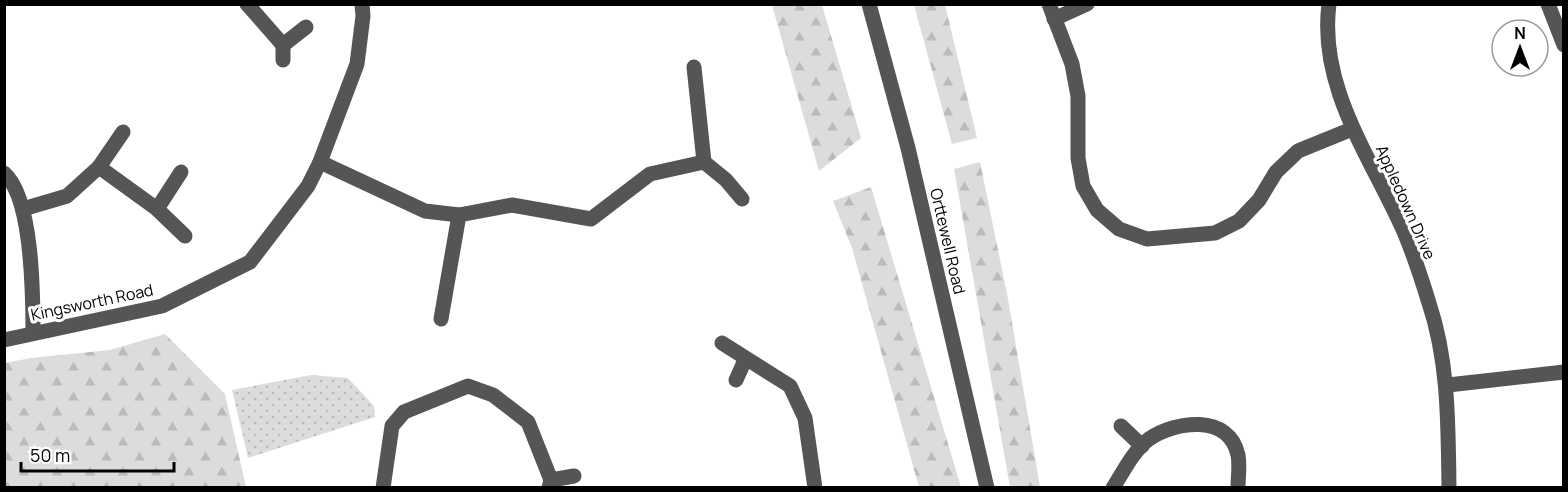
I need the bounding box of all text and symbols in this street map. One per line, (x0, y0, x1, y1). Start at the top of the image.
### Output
north arrow (1490, 18, 1550, 78)
text: N (1514, 22, 1526, 44)
street label: Appledown Drive (1371, 141, 1441, 263)
street label: Orttewell Road (925, 186, 971, 296)
street label: Kingsworth Road (29, 278, 155, 326)
scale bar (21, 435, 174, 473)
text: 50 m (30, 443, 70, 467)

